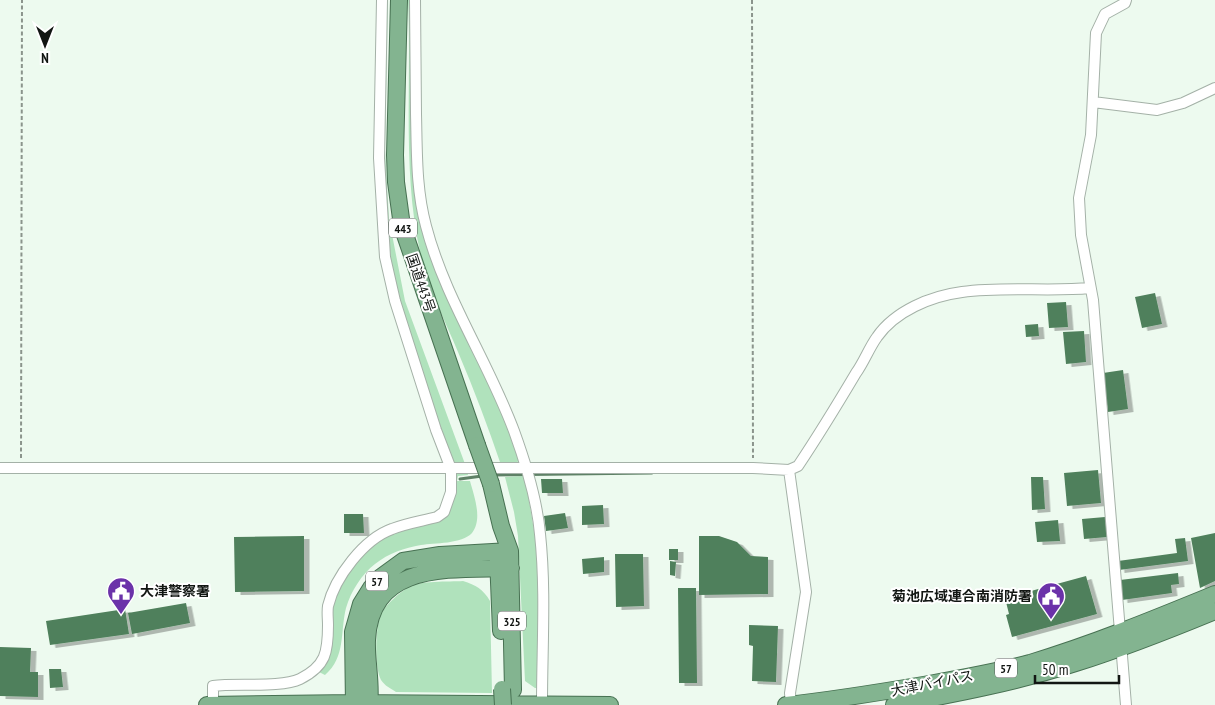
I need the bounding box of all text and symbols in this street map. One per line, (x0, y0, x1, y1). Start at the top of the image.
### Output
north arrow (20, 20, 70, 70)
text: N (41, 49, 49, 67)
road number: 443 (389, 218, 417, 238)
street label: 国道443号 (403, 251, 439, 315)
road number: 57 (366, 572, 388, 590)
public building icon: 大津警察署 (106, 576, 136, 615)
public building icon: 菊池広域連合南消防署 (1036, 581, 1066, 620)
place label: 大津警察署 (140, 582, 210, 600)
place label: 菊池広域連合南消防署 (892, 587, 1032, 605)
road number: 325 (498, 612, 526, 630)
scale bar (1035, 652, 1119, 684)
road number: 57 (995, 658, 1017, 678)
text: 50 m (1042, 660, 1068, 679)
street label: 大津バイパス (889, 666, 975, 700)

